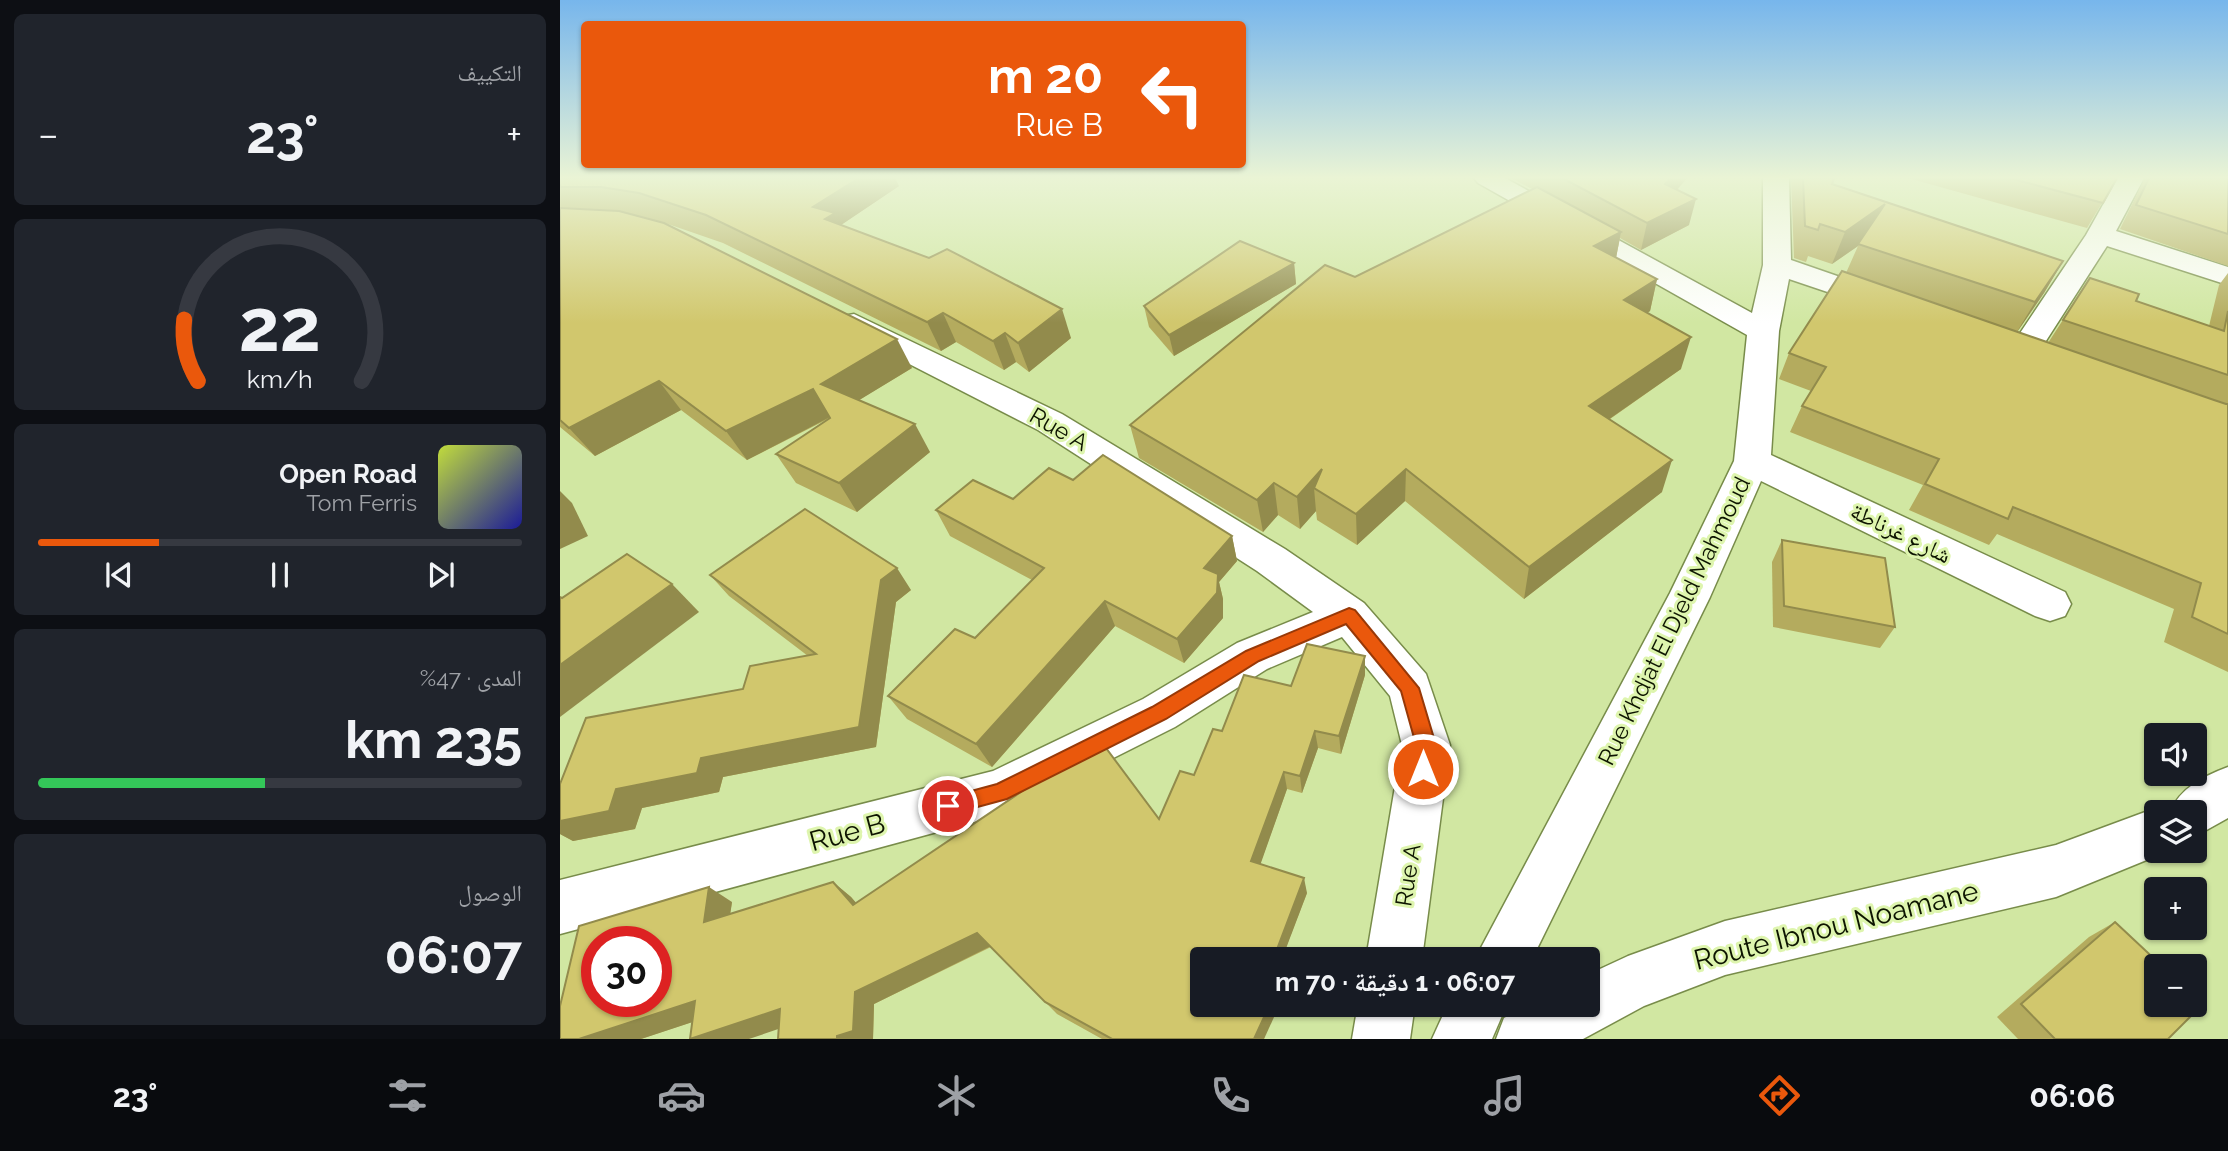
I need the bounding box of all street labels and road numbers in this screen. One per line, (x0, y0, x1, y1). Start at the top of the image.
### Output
street label: Rue A (1025, 401, 1094, 456)
street label: Rue Khdjat El Djeld Mahmoud (1592, 472, 1755, 769)
street label: شارع غرناطة (1846, 497, 1956, 570)
street label: Rue B (806, 807, 889, 858)
street label: Rue A (1389, 841, 1426, 908)
street label: Route Ibnou Noamane (1691, 874, 1982, 977)

